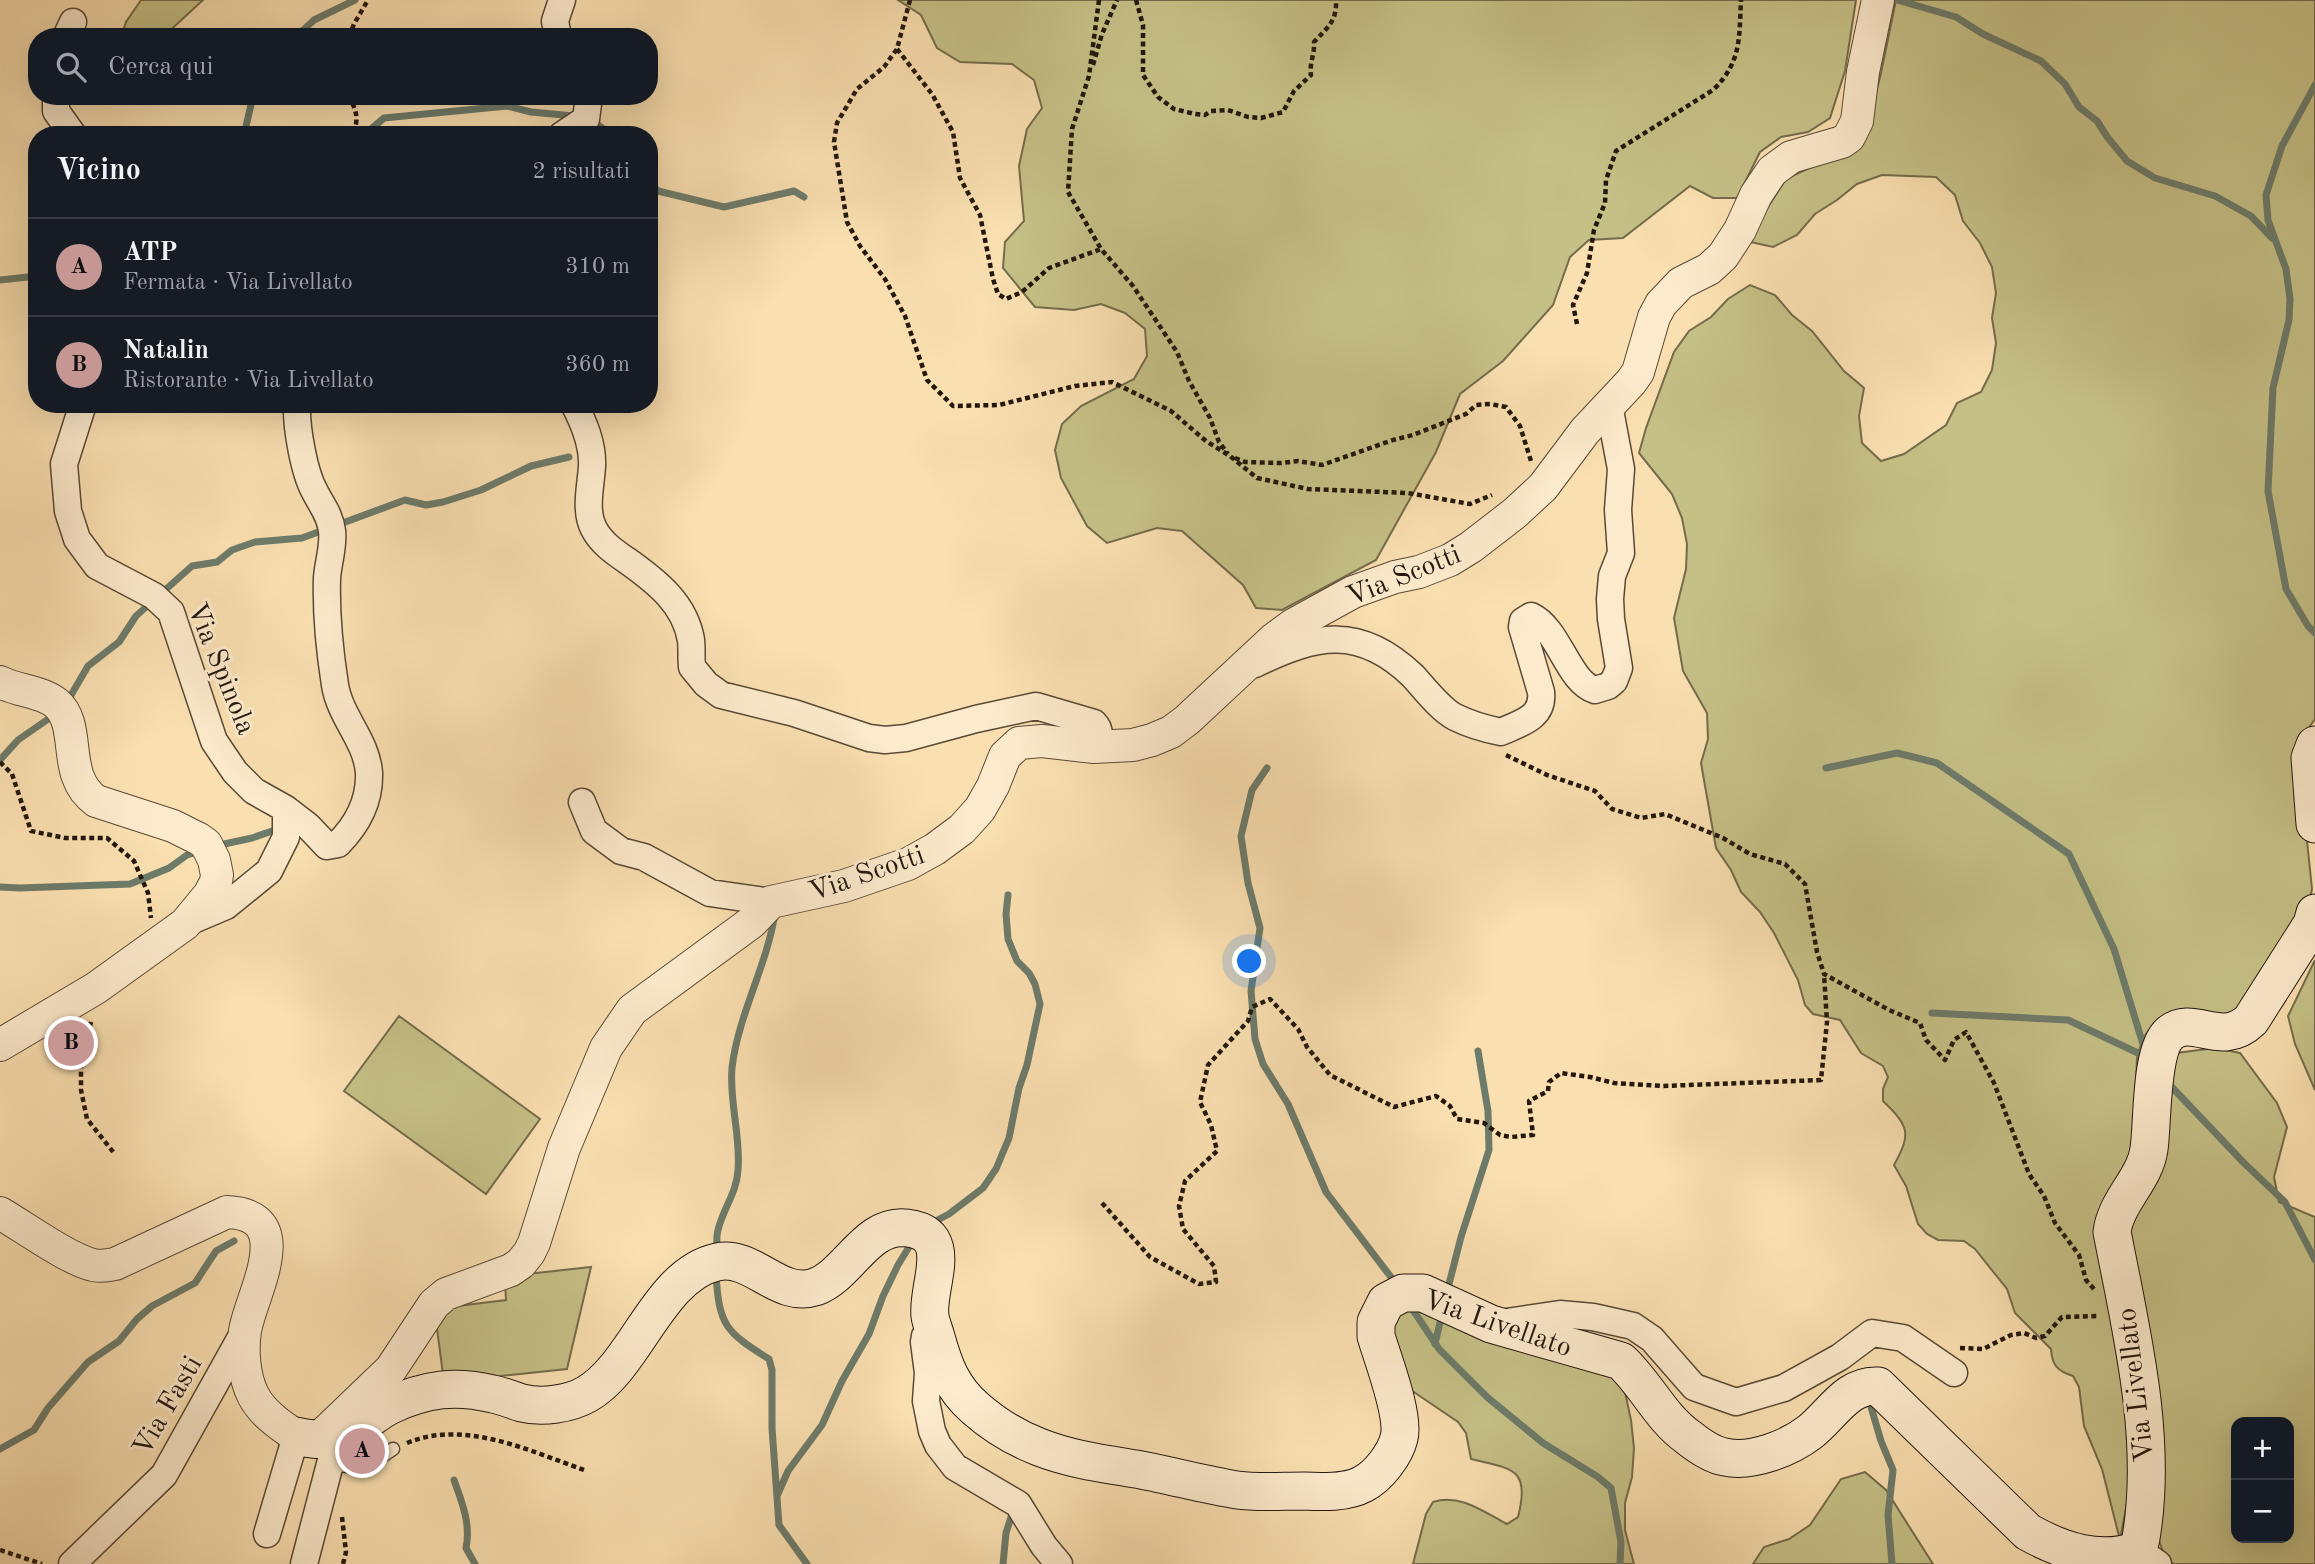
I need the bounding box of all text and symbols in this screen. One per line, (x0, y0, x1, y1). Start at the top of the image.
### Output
search box (28, 28, 658, 105)
icon: search (52, 48, 90, 86)
text: Cerca qui (108, 54, 213, 80)
text: Vicino (56, 156, 141, 186)
text: 2 risultati (532, 160, 630, 183)
text: ATP (123, 240, 178, 266)
text: A (70, 255, 88, 278)
text: 310 m (565, 255, 630, 278)
text: Fermata · Via Livellato (123, 271, 353, 294)
text: Natalin (123, 338, 209, 364)
text: B (71, 353, 87, 376)
text: 360 m (565, 353, 630, 376)
text: Ristorante · Via Livellato (123, 369, 374, 392)
street label: Via Scotti (1343, 541, 1465, 612)
street label: Via Spinola (181, 599, 259, 739)
street label: Via Scotti (806, 842, 928, 908)
your location (1232, 944, 1266, 978)
pin: B (48, 1017, 94, 1069)
street label: Via Livellato (1419, 1286, 1575, 1363)
street label: Via Livellato (2114, 1306, 2160, 1463)
street label: Via Fasti (129, 1352, 208, 1461)
map controls (2231, 1417, 2294, 1543)
button: + (2231, 1417, 2294, 1480)
pin: A (339, 1425, 385, 1477)
button: − (2231, 1480, 2294, 1543)

